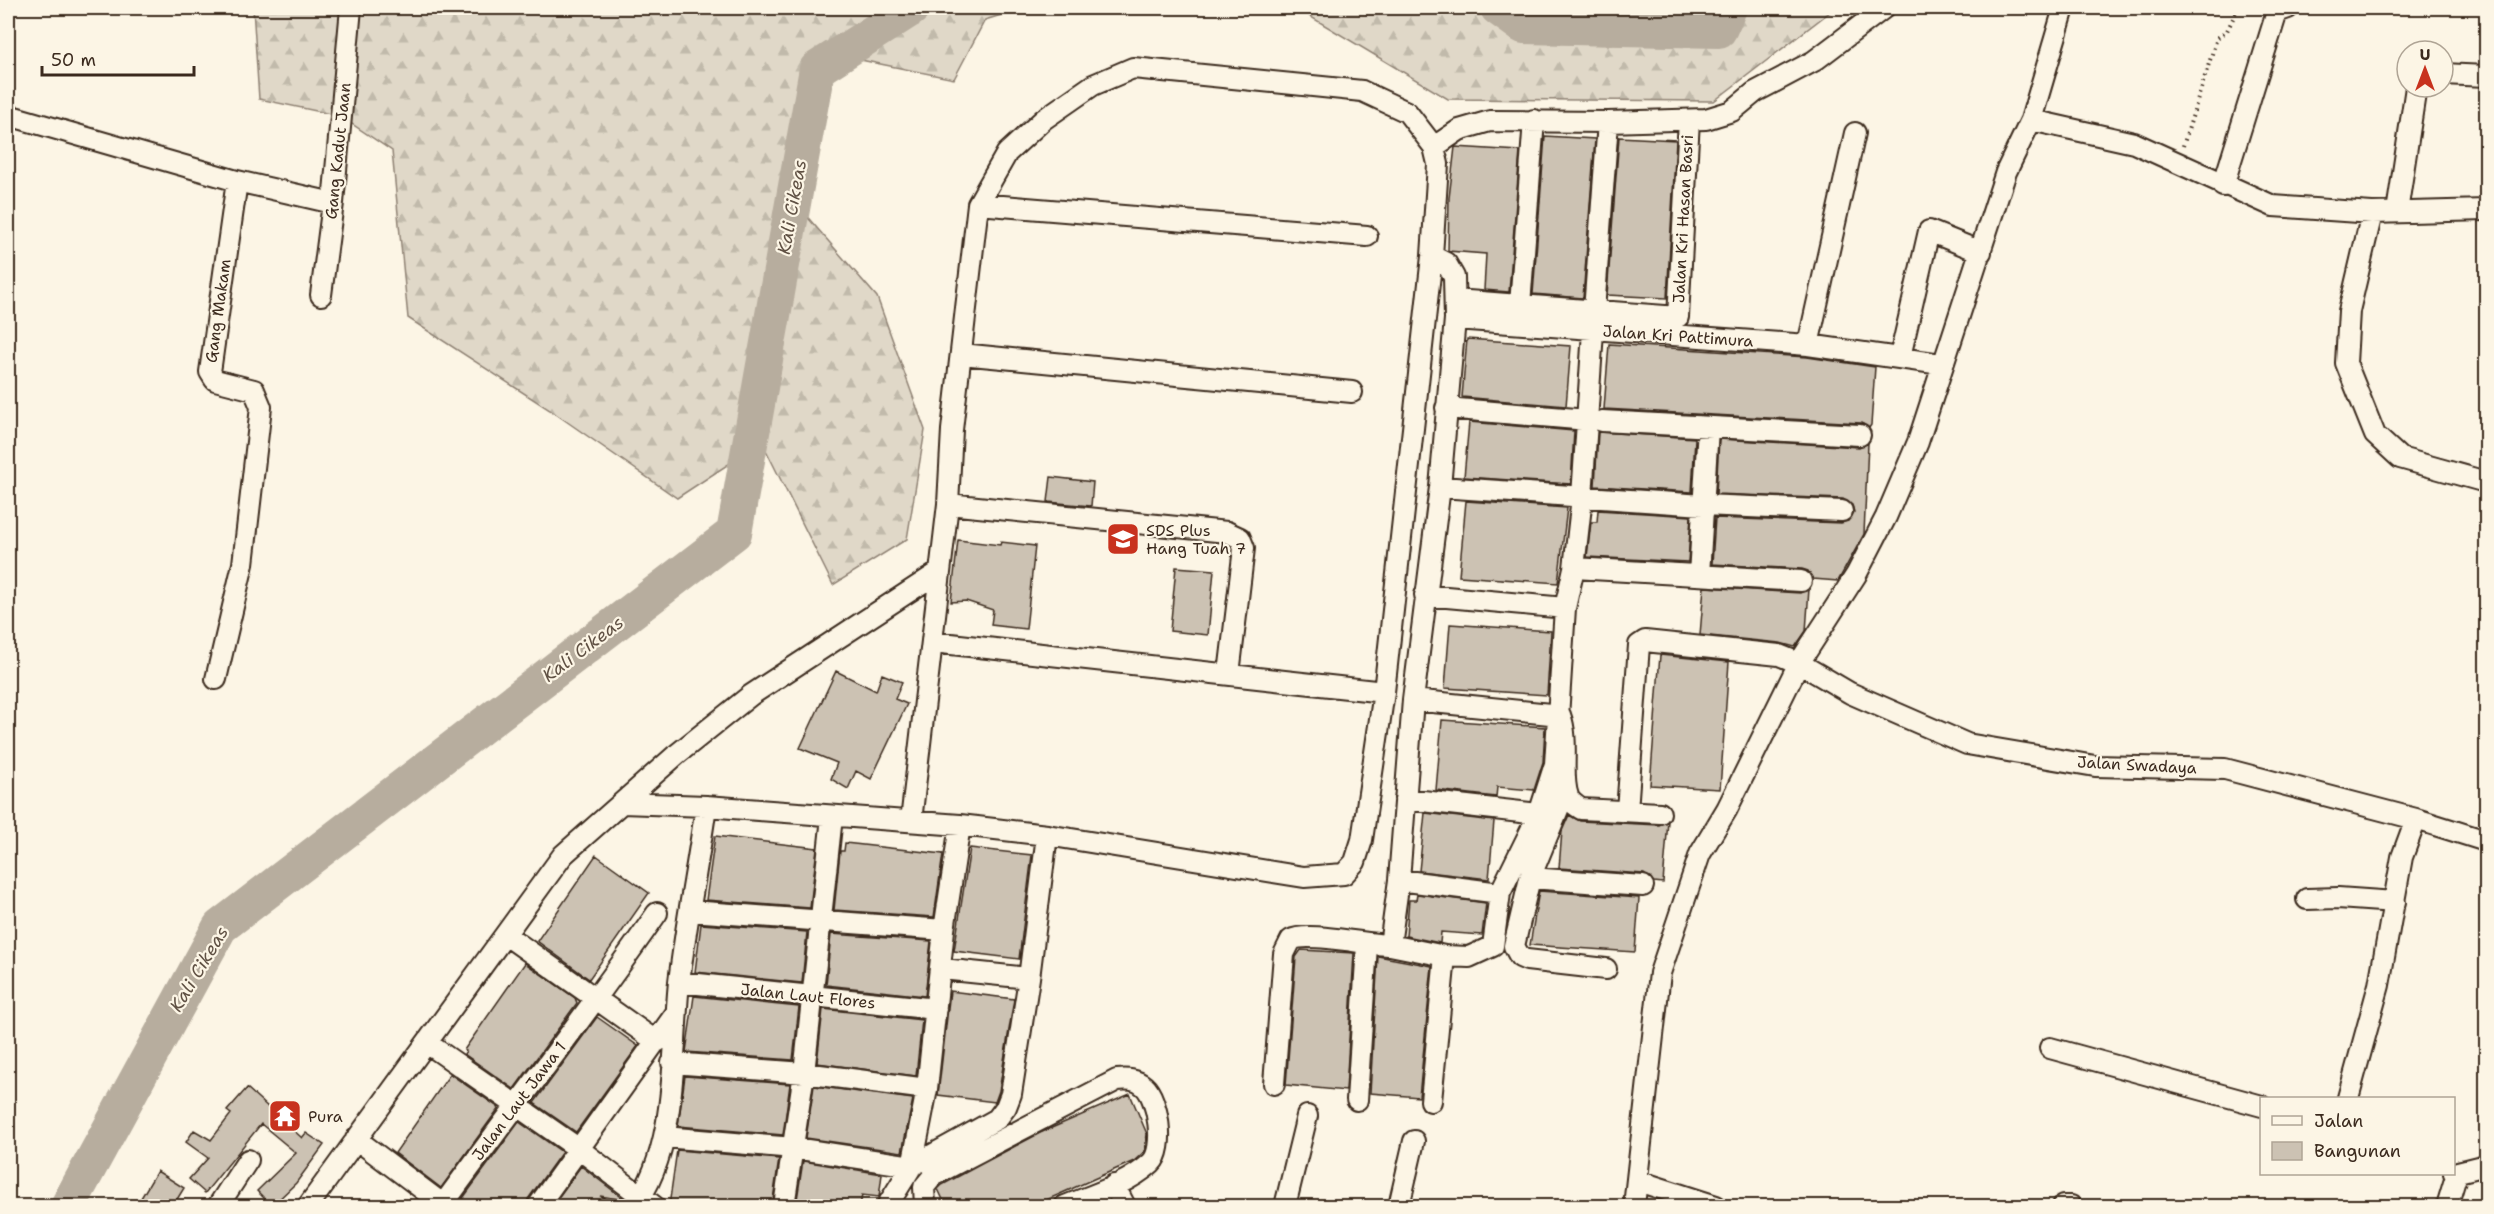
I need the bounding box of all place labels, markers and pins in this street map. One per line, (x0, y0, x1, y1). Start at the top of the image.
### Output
place label: SDS Plus Hang Tuah 7 (1146, 520, 1246, 559)
school or university icon: SDS Plus Hang Tuah 7 (1105, 521, 1141, 557)
temple icon: Pura (267, 1098, 303, 1134)
place label: Pura (308, 1106, 343, 1127)

